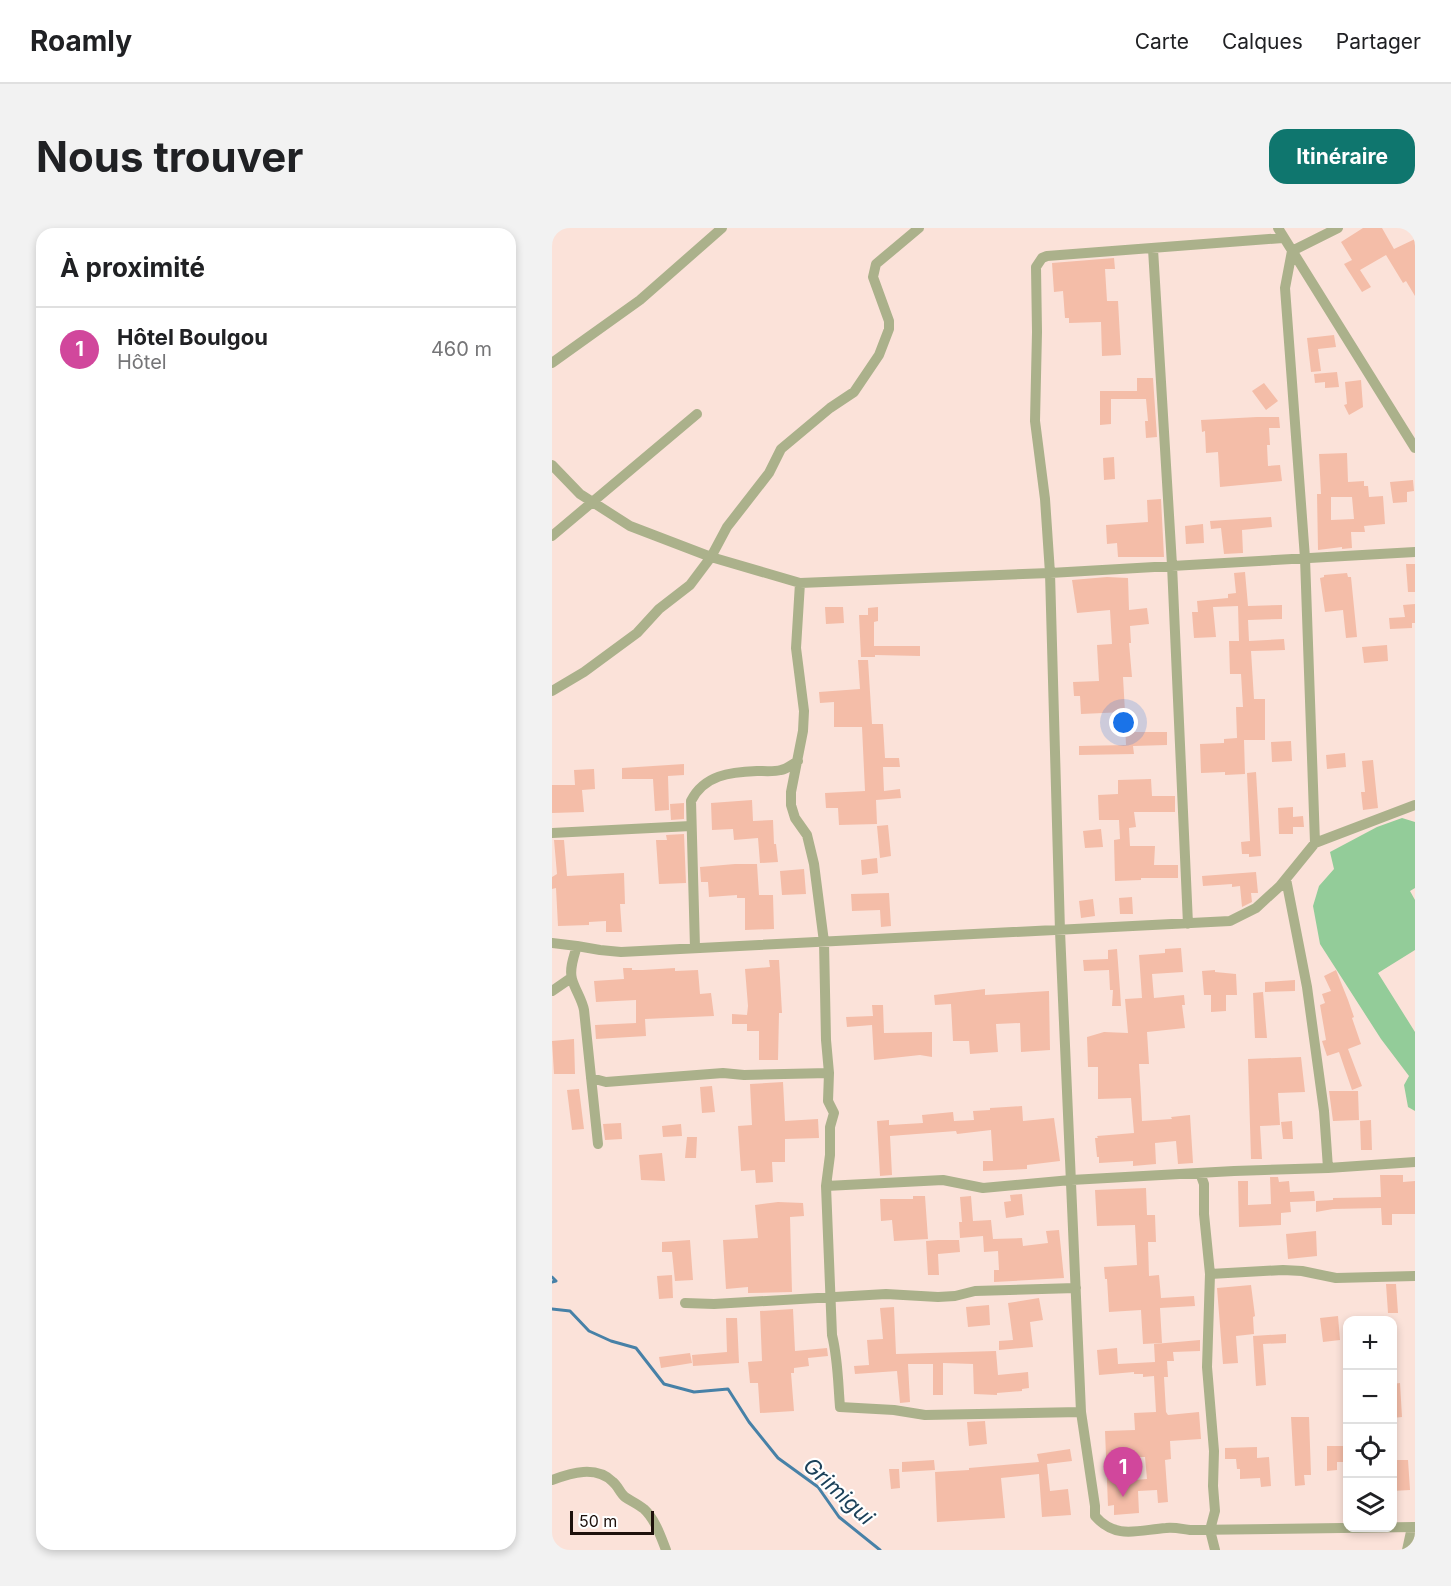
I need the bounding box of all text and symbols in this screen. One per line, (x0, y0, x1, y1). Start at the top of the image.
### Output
text: Roamly (30, 24, 132, 58)
text: Carte (1135, 29, 1189, 54)
text: Calques (1222, 29, 1303, 54)
text: Partager (1336, 29, 1421, 54)
button: Itinéraire (1269, 129, 1415, 184)
text: Nous trouver (36, 131, 303, 182)
text: À proximité (60, 252, 205, 283)
text: Hôtel Boulgou (117, 324, 268, 350)
text: 1 (75, 337, 84, 361)
text: 460 m (431, 337, 492, 361)
text: Hôtel (117, 350, 167, 374)
your location (1109, 708, 1138, 737)
map controls (1343, 1316, 1397, 1532)
button: + (1343, 1316, 1397, 1370)
button: − (1343, 1370, 1397, 1424)
button: locate (1343, 1424, 1397, 1478)
pin: 1 (1104, 1448, 1142, 1497)
water label: Grimigui (798, 1452, 880, 1531)
button: layers (1343, 1478, 1397, 1532)
scale bar (570, 1508, 654, 1536)
text: 50 m (579, 1511, 617, 1531)

